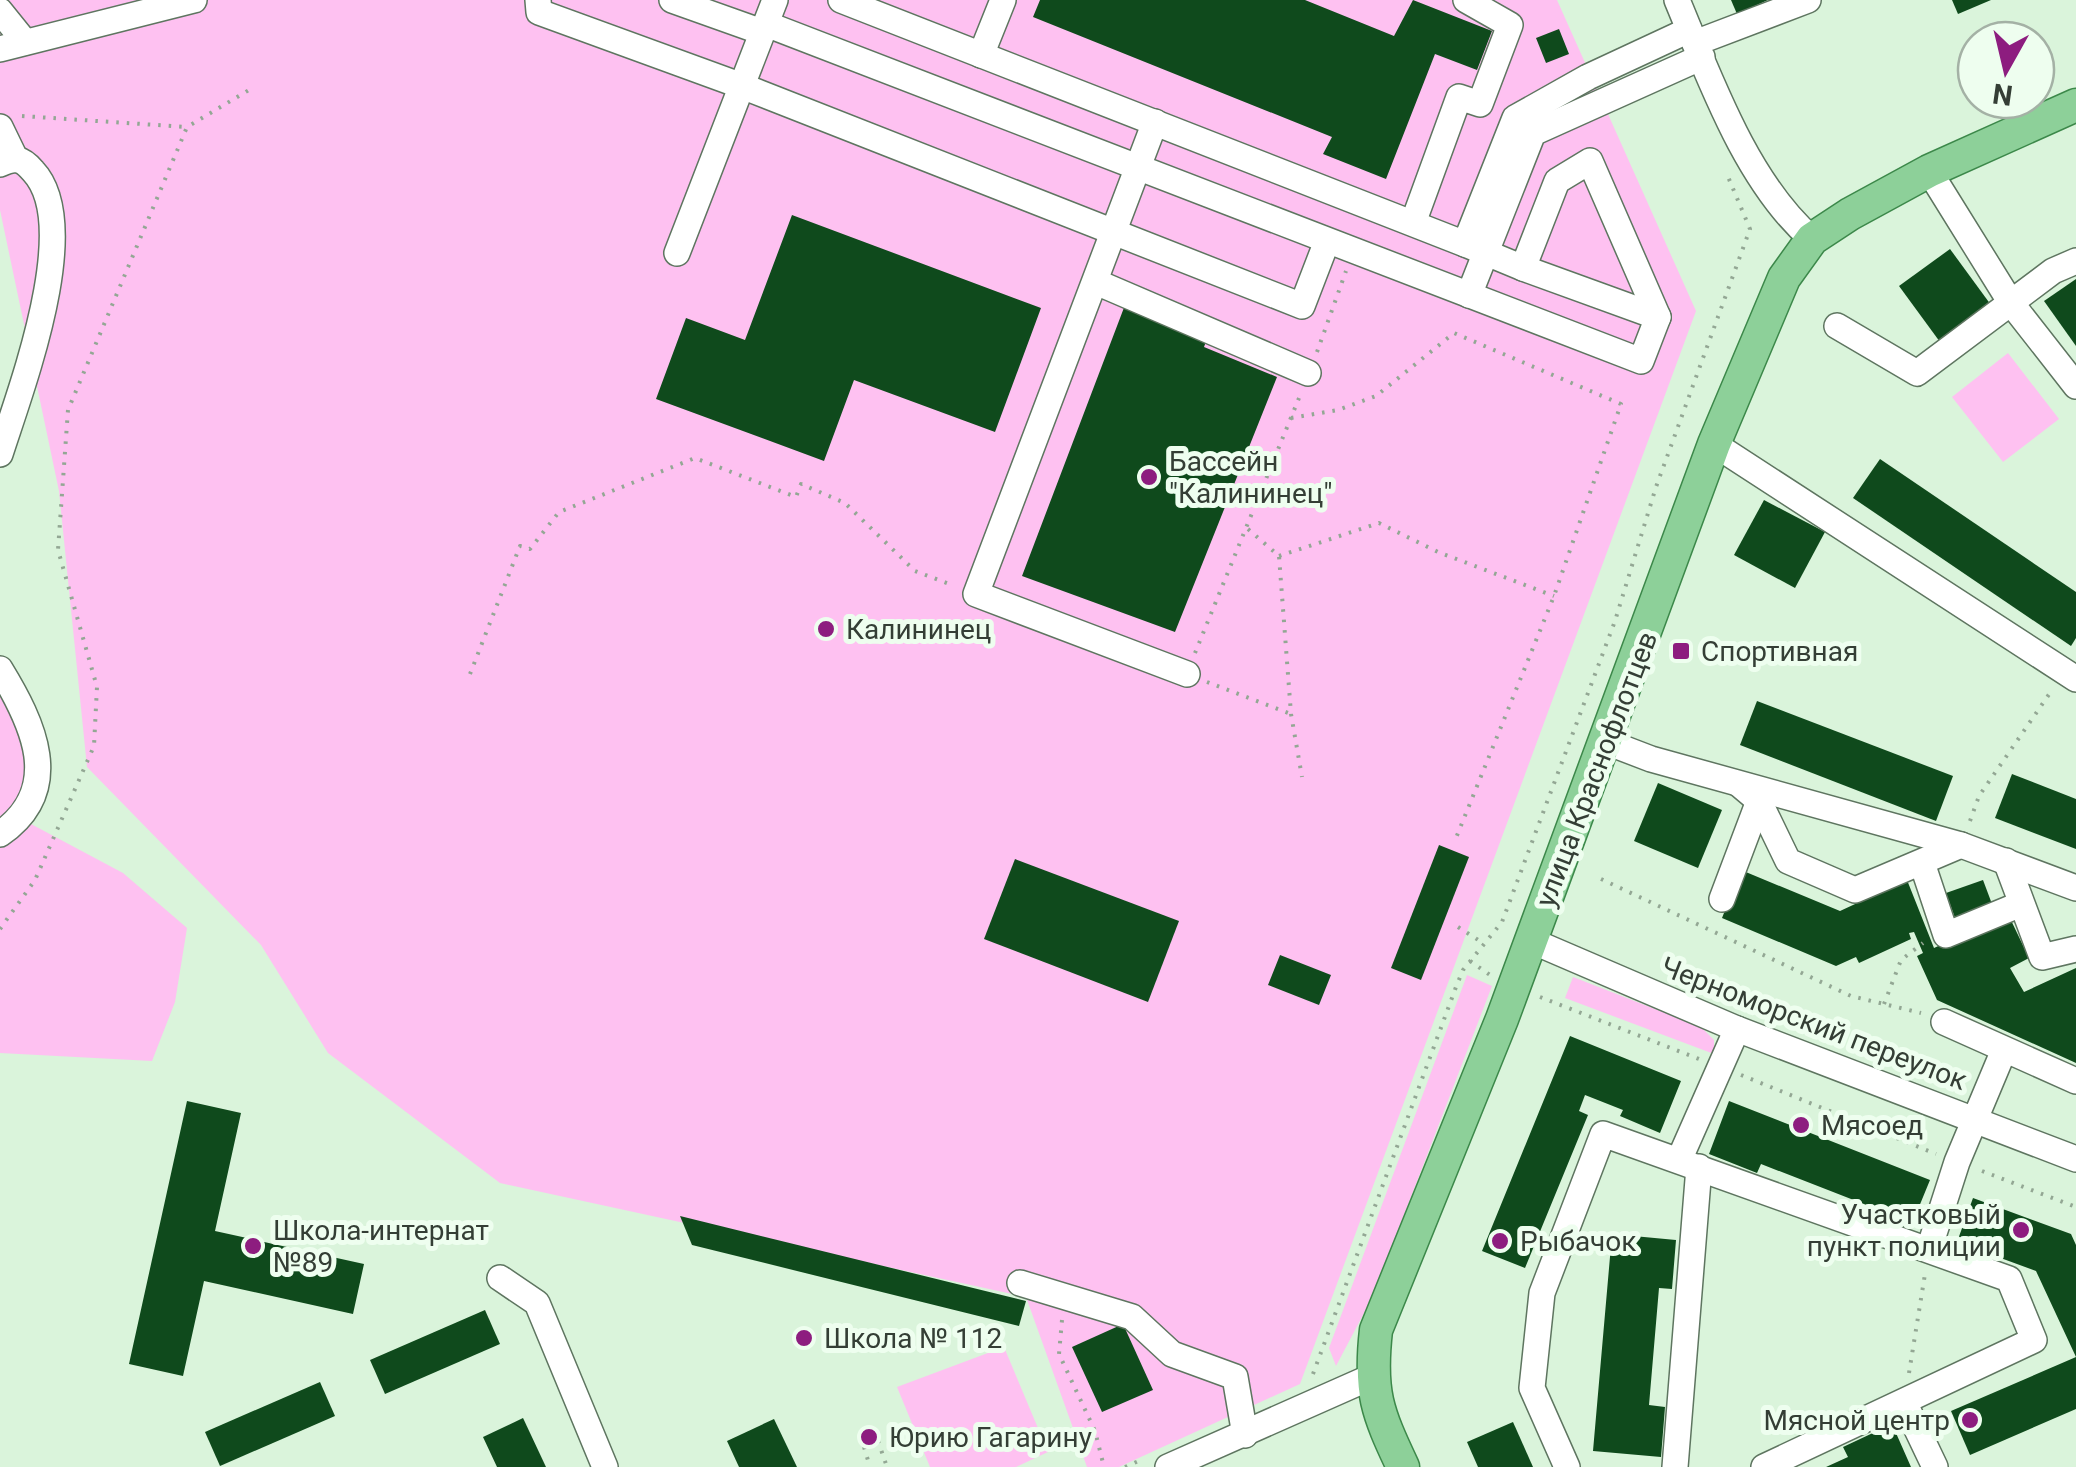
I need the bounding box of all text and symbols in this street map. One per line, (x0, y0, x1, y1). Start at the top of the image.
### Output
north arrow (1956, 20, 2056, 120)
text: N (1991, 77, 2015, 112)
place label: Бассейн "Калининец" (1169, 445, 1332, 510)
marker: Бассейн "Калининец" (1138, 466, 1160, 488)
place label: Калининец (846, 613, 991, 646)
marker: Калининец (815, 618, 837, 640)
street label: улица Краснофлотцев (1529, 627, 1664, 911)
place label: Спортивная (1701, 635, 1858, 668)
marker: Спортивная (1670, 640, 1692, 662)
street label: Черноморский переулок (1656, 950, 1971, 1097)
place label: Мясоед (1821, 1109, 1923, 1142)
marker: Мясоед (1790, 1114, 1812, 1136)
place label: Участковый пункт полиции (1807, 1198, 2001, 1263)
place label: Школа-интернат №89 (273, 1214, 489, 1279)
marker: Участковый пункт полиции (2010, 1219, 2032, 1241)
place label: Рыбачок (1520, 1225, 1636, 1258)
marker: Рыбачок (1489, 1230, 1511, 1252)
marker: Школа-интернат №89 (242, 1235, 264, 1257)
place label: Школа № 112 (824, 1322, 1002, 1355)
marker: Школа № 112 (793, 1327, 815, 1349)
place label: Мясной центр (1764, 1404, 1950, 1437)
marker: Мясной центр (1959, 1409, 1981, 1431)
place label: Юрию Гагарину (889, 1421, 1092, 1454)
marker: Юрию Гагарину (858, 1426, 880, 1448)

